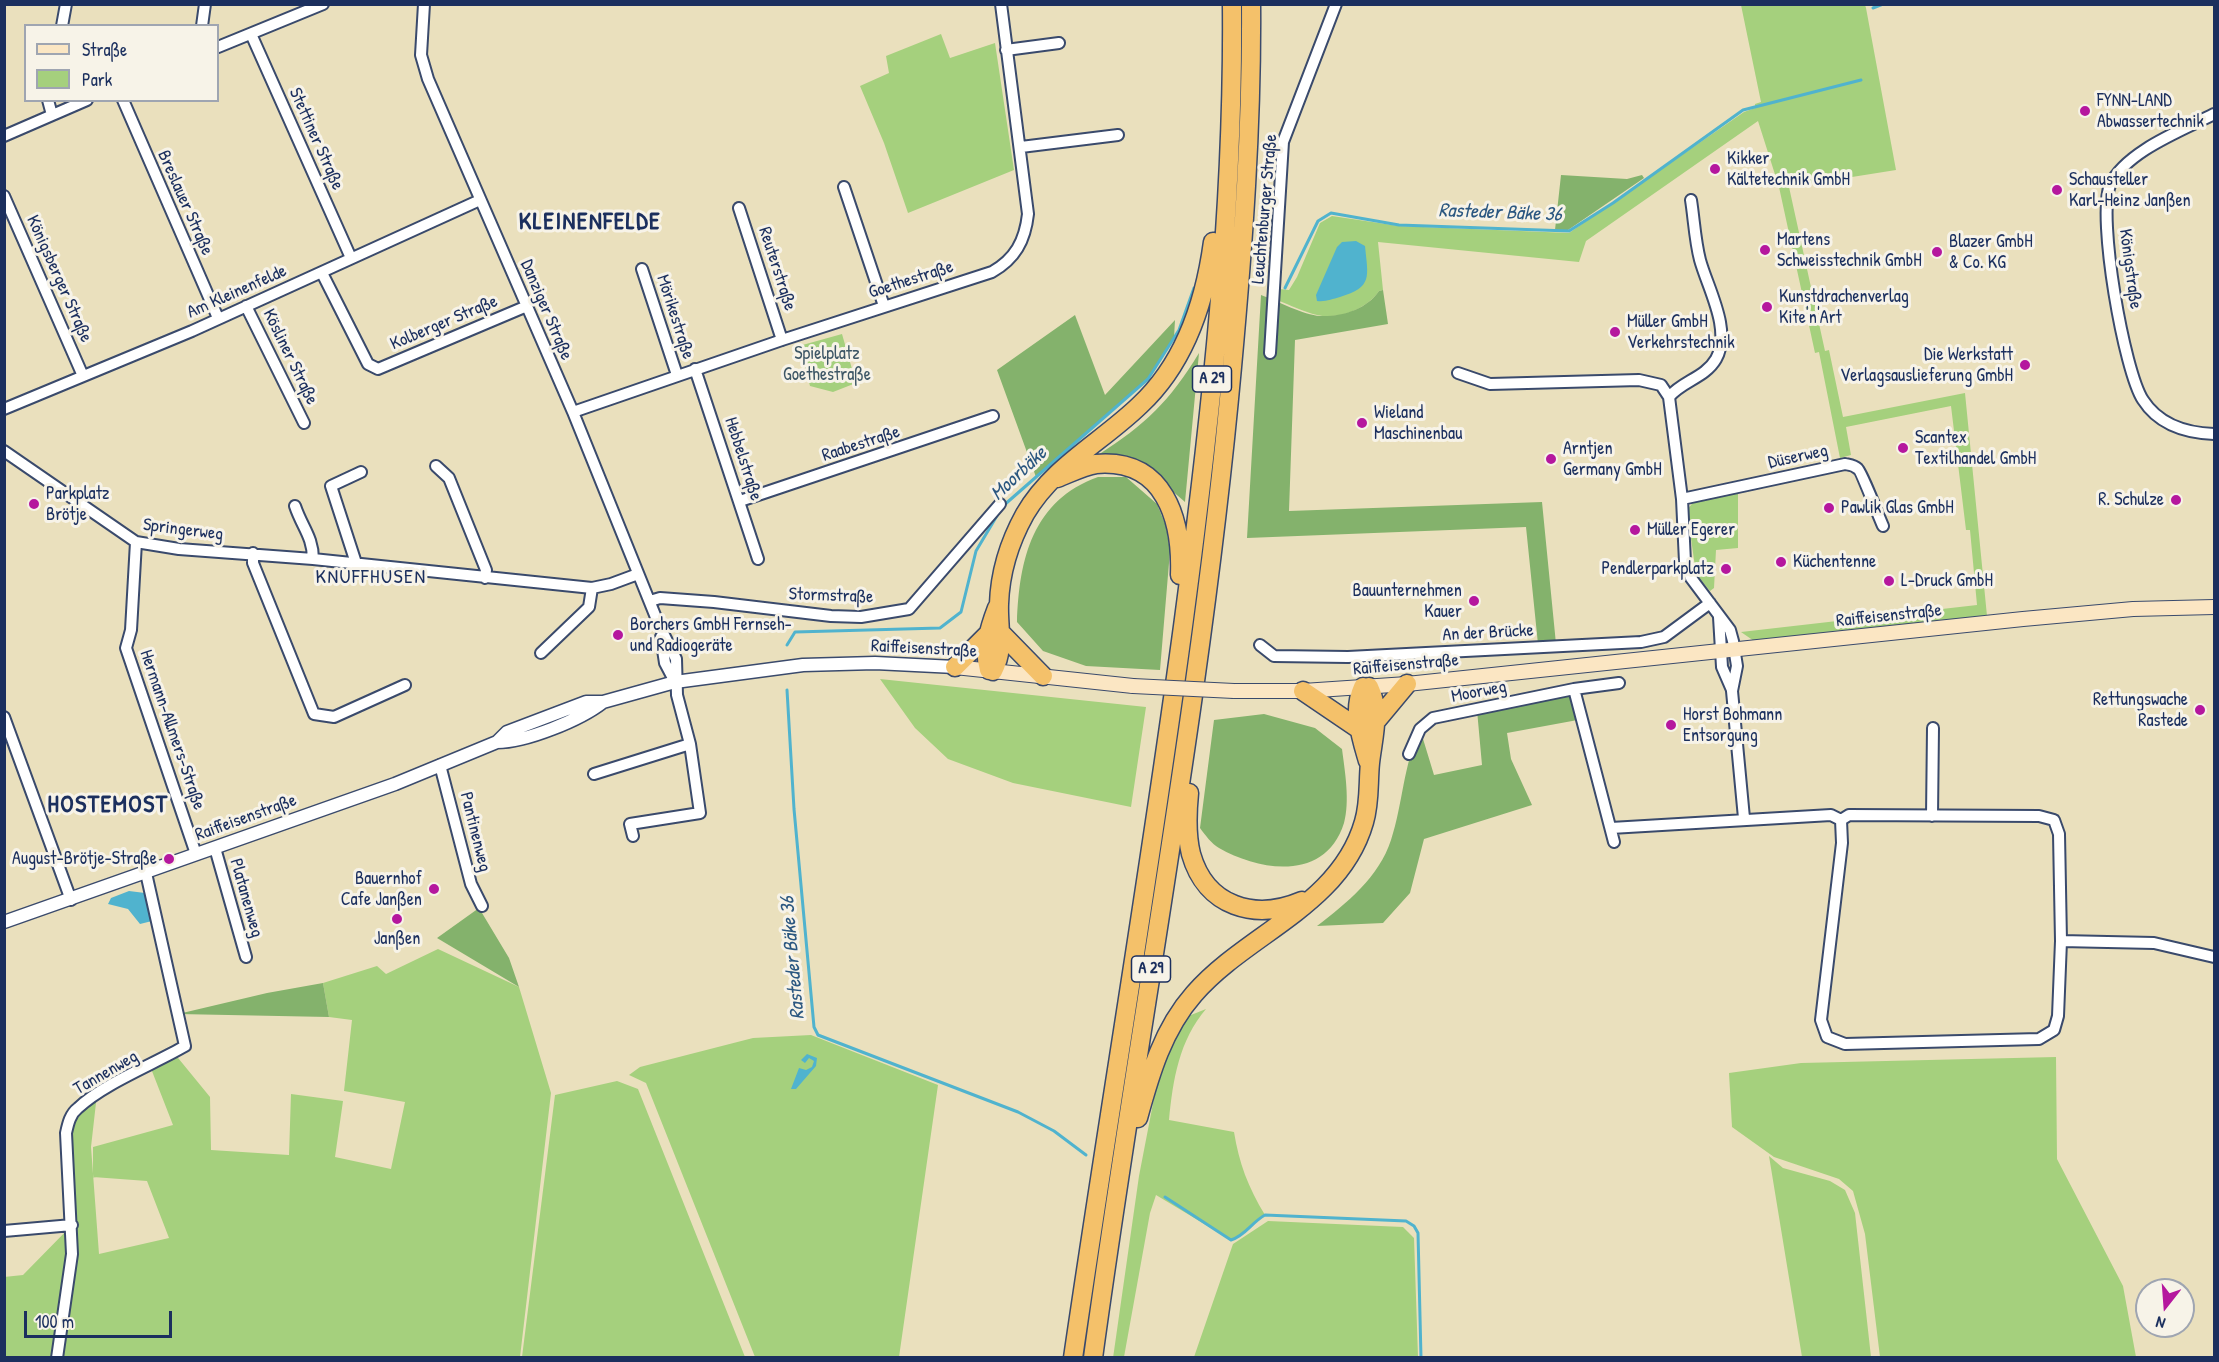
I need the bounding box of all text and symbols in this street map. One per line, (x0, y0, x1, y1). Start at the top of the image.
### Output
legend (24, 24, 219, 102)
text: Straße (82, 37, 127, 62)
text: Park (82, 67, 112, 92)
street label: Stettiner Straße (284, 85, 348, 193)
place label: FYNN-LAND Abwassertechnik (2097, 90, 2204, 132)
marker: FYNN-LAND Abwassertechnik (2078, 104, 2092, 118)
street label: Leuchtenburger Straße (1248, 133, 1282, 285)
street label: Breslauer Straße (152, 147, 218, 259)
place label: Kikker Kältetechnik GmbH (1727, 148, 1850, 190)
marker: Kikker Kältetechnik GmbH (1708, 162, 1722, 176)
place label: Schausteller Karl-Heinz Janßen (2069, 169, 2191, 212)
marker: Schausteller Karl-Heinz Janßen (2050, 183, 2064, 197)
water label: Rasteder Bäke 36 (1438, 199, 1562, 227)
district label: KLEINENFELDE (519, 209, 661, 237)
street label: Königsberger Straße (21, 212, 97, 346)
street label: Reuterstraße (753, 224, 801, 314)
street label: Königstraße (2114, 228, 2146, 310)
place label: Martens Schweisstechnik GmbH (1777, 229, 1922, 272)
place label: Blazer GmbH & Co. KG (1949, 231, 2033, 274)
marker: Martens Schweisstechnik GmbH (1758, 243, 1772, 257)
marker: Blazer GmbH & Co. KG (1930, 245, 1944, 259)
street label: Goethestraße (866, 256, 956, 304)
street label: Danziger Straße (515, 257, 577, 363)
street label: Am Kleinenfelde (184, 260, 290, 324)
street label: Mörikestraße (651, 272, 699, 362)
place label: Kunstdrachenverlag Kite'n'Art (1779, 286, 1909, 328)
street label: Kolberger Straße (387, 291, 501, 355)
marker: Kunstdrachenverlag Kite'n'Art (1760, 300, 1774, 314)
street label: Kösliner Straße (258, 306, 322, 408)
place label: Müller GmbH Verkehrstechnik (1627, 311, 1735, 354)
marker: Müller GmbH Verkehrstechnik (1608, 325, 1622, 339)
park label: Spielplatz Goethestraße (783, 343, 871, 386)
place label: Die Werkstatt Verlagsauslieferung GmbH (1840, 344, 2013, 386)
marker: Die Werkstatt Verlagsauslieferung GmbH (2018, 358, 2032, 372)
road number: A 29 (1192, 366, 1232, 392)
place label: Wieland Maschinenbau (1374, 402, 1462, 444)
street label: Hebbelstraße (719, 415, 767, 503)
marker: Wieland Maschinenbau (1355, 416, 1369, 430)
street label: Raabestraße (819, 421, 903, 467)
place label: Scantex Textilhandel GmbH (1915, 427, 2036, 470)
place label: Arntjen Germany GmbH (1563, 438, 1662, 480)
street label: Düserweg (1766, 440, 1830, 474)
marker: Scantex Textilhandel GmbH (1896, 441, 1910, 455)
water label: Moorbäke (986, 442, 1052, 506)
marker: Arntjen Germany GmbH (1544, 452, 1558, 466)
place label: Parkplatz Brötje (46, 483, 110, 526)
place label: R. Schulze (2098, 489, 2164, 511)
marker: R. Schulze (2169, 493, 2183, 507)
marker: Parkplatz Brötje (27, 497, 41, 511)
place label: Pawlik Glas GmbH (1841, 497, 1954, 519)
marker: Pawlik Glas GmbH (1822, 501, 1836, 515)
street label: Springerweg (142, 514, 224, 546)
place label: Müller Egerer (1647, 519, 1735, 541)
marker: Müller Egerer (1628, 523, 1642, 537)
place label: Küchentenne (1793, 551, 1876, 573)
marker: Küchentenne (1774, 555, 1788, 569)
place label: Pendlerparkplatz (1602, 558, 1714, 580)
marker: Pendlerparkplatz (1719, 562, 1733, 576)
district label: KNUFFHUSEN (315, 566, 427, 590)
place label: L-Druck GmbH (1901, 570, 1993, 592)
marker: L-Druck GmbH (1882, 574, 1896, 588)
place label: Bauunternehmen Kauer (1353, 580, 1462, 622)
street label: Stormstraße (788, 584, 874, 608)
marker: Bauunternehmen Kauer (1467, 594, 1481, 608)
street label: Raiffeisenstraße (1835, 600, 1943, 632)
place label: Borchers GmbH Fernseh- und Radiogeräte (630, 614, 792, 656)
street label: An der Brücke (1442, 620, 1534, 646)
marker: Borchers GmbH Fernseh- und Radiogeräte (611, 628, 625, 642)
street label: Raiffeisenstraße (871, 635, 977, 663)
street label: Hermann-Allmers-Straße (135, 647, 209, 813)
street label: Raiffeisenstraße (1352, 650, 1460, 680)
street label: Moorweg (1450, 676, 1508, 708)
place label: Rettungswache Rastede (2093, 689, 2188, 732)
marker: Rettungswache Rastede (2193, 703, 2207, 717)
place label: Horst Bohmann Entsorgung (1683, 704, 1782, 746)
marker: Horst Bohmann Entsorgung (1664, 718, 1678, 732)
street label: Raiffeisenstraße (193, 790, 299, 846)
street label: Pantinenweg (455, 790, 495, 874)
district label: HOSTEMOST (48, 792, 168, 820)
place label: August-Brötje-Straße (12, 848, 157, 870)
marker: August-Brötje-Straße (162, 852, 176, 866)
street label: Platanenweg (224, 856, 268, 940)
place label: Bauernhof Cafe Janßen (341, 868, 422, 910)
marker: Bauernhof Cafe Janßen (427, 882, 441, 896)
water label: Rasteder Bäke 36 (776, 896, 810, 1020)
marker: Janßen (390, 912, 404, 926)
place label: Janßen (374, 928, 420, 950)
road number: A 29 (1132, 956, 1170, 982)
street label: Tannenweg (70, 1046, 142, 1100)
north arrow (2135, 1278, 2195, 1338)
scale bar (27, 1299, 176, 1337)
text: 100 m (35, 1309, 74, 1334)
text: N (2153, 1312, 2168, 1335)

